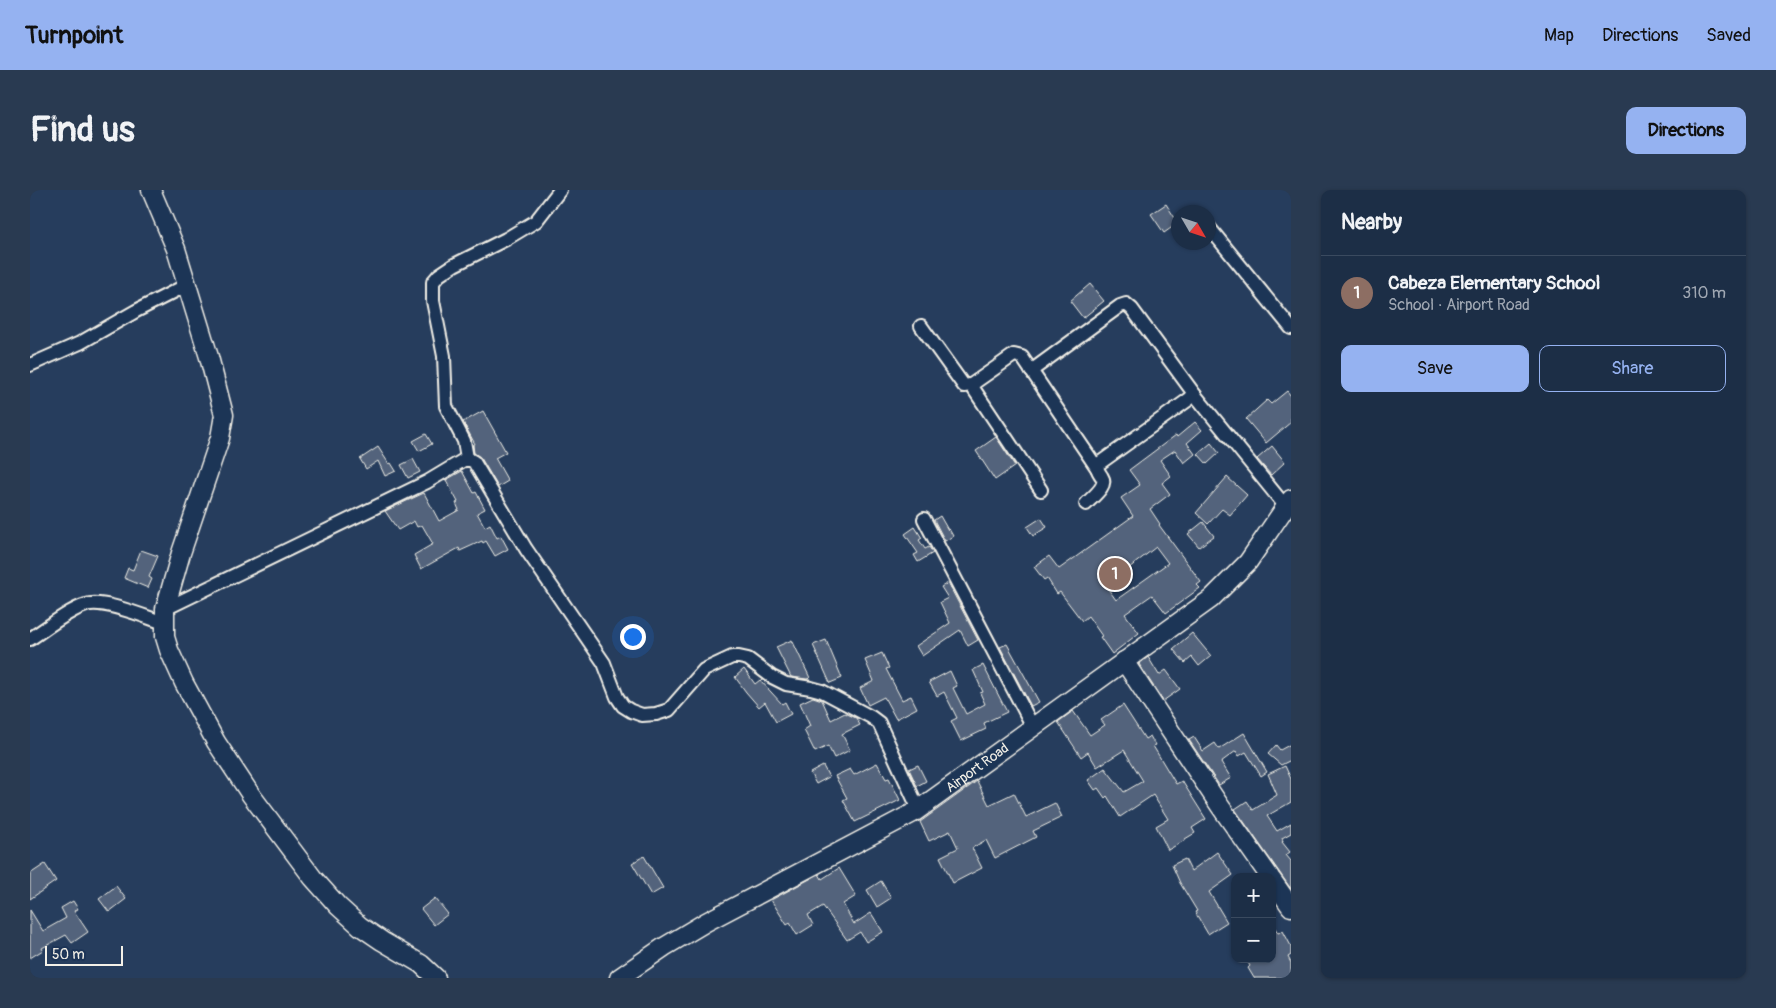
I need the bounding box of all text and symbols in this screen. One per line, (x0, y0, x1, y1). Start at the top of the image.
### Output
text: Turnpoint (25, 21, 123, 50)
text: Map (1544, 24, 1574, 47)
text: Directions (1602, 24, 1678, 47)
text: Saved (1706, 24, 1751, 47)
button: Directions (1626, 107, 1746, 154)
text: Find us (30, 108, 135, 152)
north arrow (1171, 205, 1216, 250)
text: Nearby (1341, 209, 1402, 236)
text: Cabeza Elementary School (1388, 271, 1600, 295)
text: 1 (1354, 283, 1360, 303)
text: 310 m (1682, 283, 1726, 303)
text: School · Airport Road (1388, 295, 1530, 315)
button: Save (1341, 345, 1529, 392)
button: Share (1539, 345, 1726, 392)
pin: 1 (1099, 555, 1131, 593)
your location (620, 624, 646, 650)
street label: Airport Road (942, 739, 1012, 796)
map controls (1231, 873, 1276, 963)
button: + (1231, 873, 1276, 918)
button: − (1231, 918, 1276, 963)
scale bar (45, 943, 122, 966)
text: 50 m (52, 946, 85, 963)

